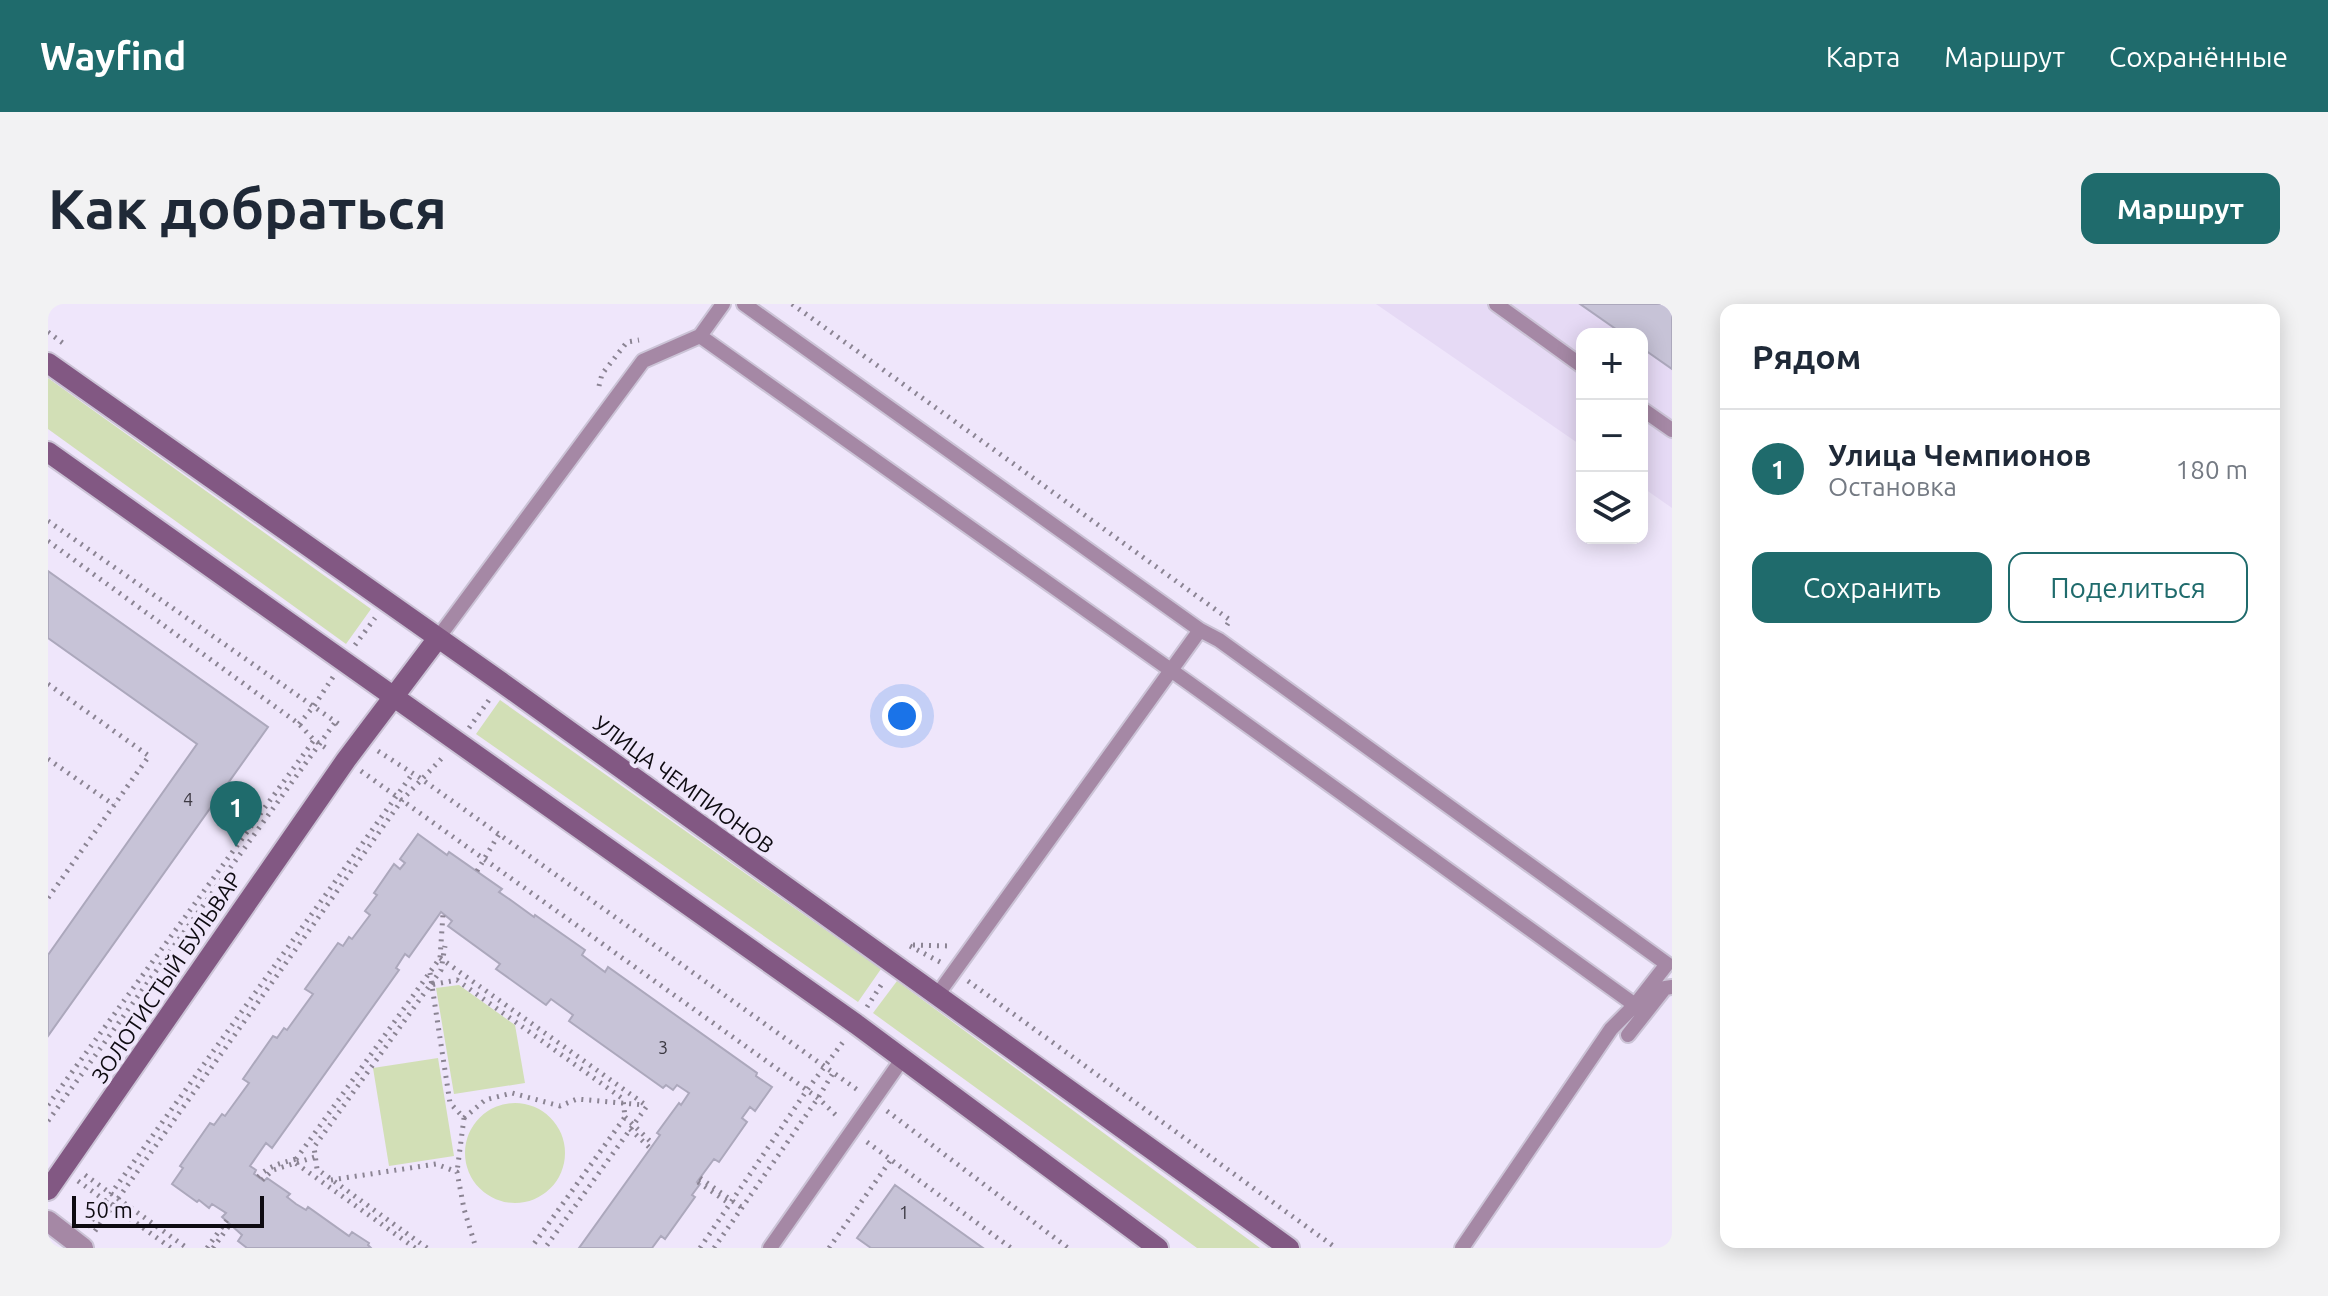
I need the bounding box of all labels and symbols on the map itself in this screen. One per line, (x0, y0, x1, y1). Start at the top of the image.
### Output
your location (882, 696, 922, 736)
street label: УЛИЦА ЧЕМПИОНОВ (589, 710, 779, 858)
pin: 1 (210, 781, 262, 847)
house number: 4 (183, 789, 193, 809)
street label: ЗОЛОТИСТЫЙ БУЛЬВАР (86, 867, 246, 1087)
house number: 3 (658, 1037, 668, 1057)
scale bar (72, 1192, 264, 1228)
house number: 1 (899, 1202, 909, 1222)

